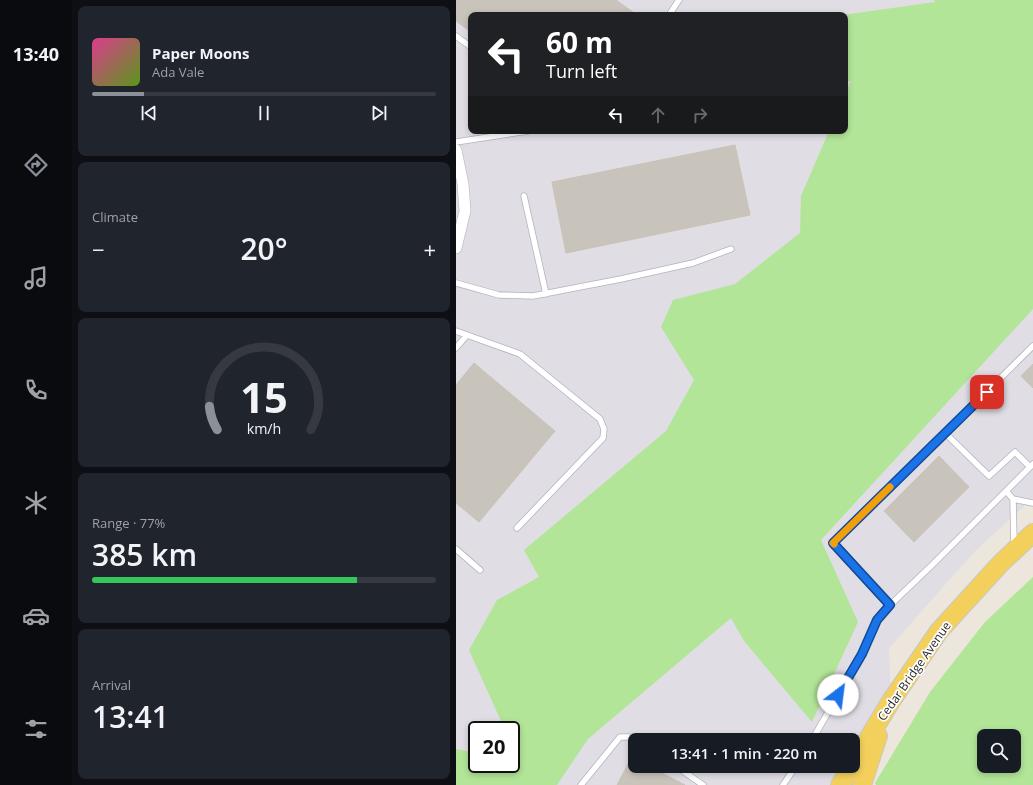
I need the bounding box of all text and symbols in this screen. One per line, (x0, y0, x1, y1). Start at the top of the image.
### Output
text: 60 m (546, 23, 613, 61)
icon: left (480, 28, 532, 80)
text: 13:40 (13, 42, 59, 66)
text: Paper Moons (152, 43, 250, 63)
text: Turn left (546, 59, 617, 83)
text: Ada Vale (152, 63, 204, 81)
icon: previous (138, 102, 160, 124)
icon: pause (253, 102, 275, 124)
icon: next (368, 102, 390, 124)
icon: left (605, 104, 627, 126)
icon: ahead (647, 104, 669, 126)
icon: right (689, 104, 711, 126)
icon: directions (22, 151, 50, 179)
text: Climate (92, 208, 138, 226)
text: 20° (240, 228, 288, 269)
text: − (92, 234, 105, 264)
text: + (423, 234, 436, 264)
icon: music (22, 264, 50, 292)
text: 15 (240, 369, 288, 425)
pin (970, 375, 1004, 409)
icon: phone (22, 376, 50, 404)
icon: arrive (976, 381, 998, 403)
text: km/h (247, 419, 281, 438)
icon: climate (22, 489, 50, 517)
text: Range · 77% (92, 514, 165, 532)
text: 385 km (92, 534, 197, 575)
icon: car (22, 602, 50, 630)
street label: Cedar Bridge Avenue (873, 618, 955, 724)
position arrow (817, 674, 859, 716)
text: Arrival (92, 676, 131, 694)
text: 13:41 (92, 696, 169, 737)
icon: filters (22, 715, 50, 743)
speed limit sign: 20 (468, 721, 520, 773)
map controls (977, 729, 1021, 773)
button: search (977, 729, 1021, 773)
text: 13:41 · 1 min · 220 m (671, 743, 817, 763)

